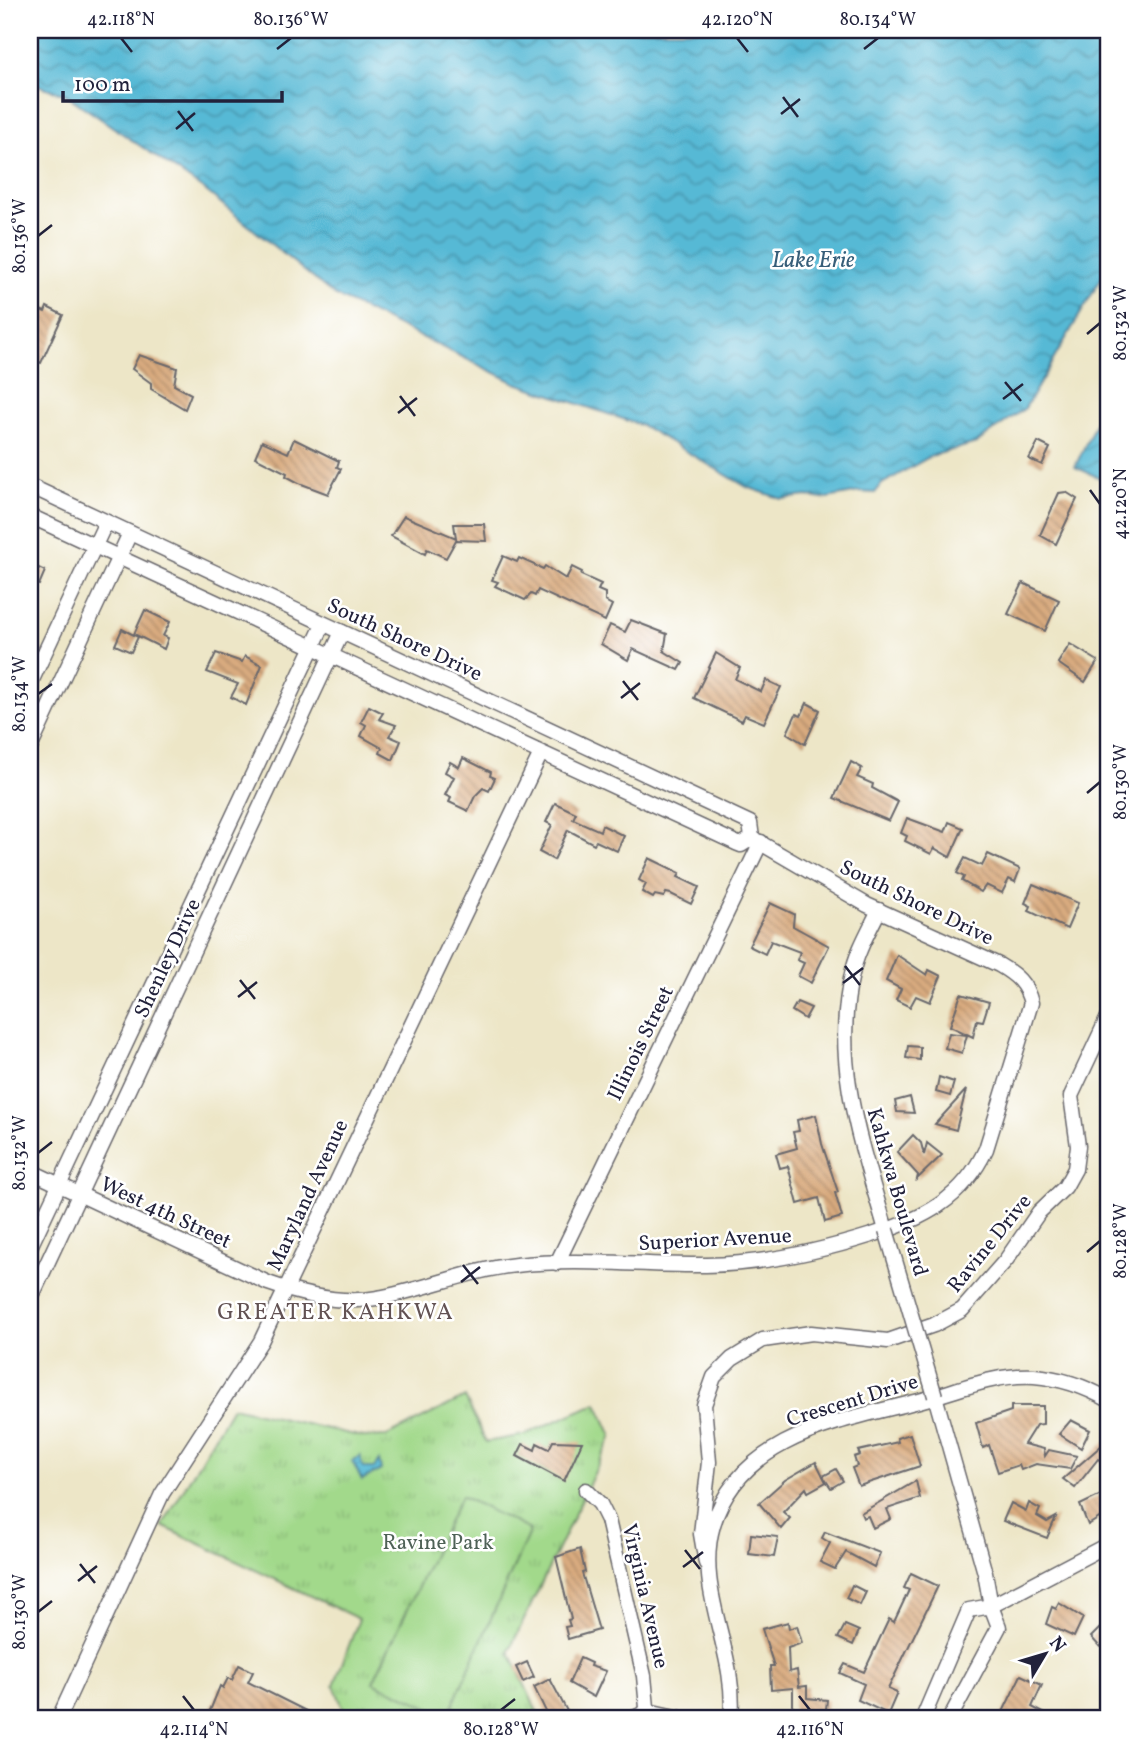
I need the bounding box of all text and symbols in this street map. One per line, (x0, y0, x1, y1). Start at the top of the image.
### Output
text: 42.118°N (87, 8, 155, 33)
text: 80.136°W (253, 8, 329, 33)
text: 42.120°N (701, 8, 773, 33)
text: 80.134°W (840, 8, 916, 33)
scale bar (63, 60, 282, 104)
text: 100 m (74, 71, 131, 100)
text: 80.136°W (8, 198, 33, 274)
water label: Lake Erie (772, 245, 855, 277)
text: 80.132°W (1109, 285, 1134, 361)
text: 42.120°N (1109, 468, 1134, 540)
street label: South Shore Drive (322, 592, 487, 689)
text: 80.134°W (8, 656, 33, 732)
text: 80.130°W (1109, 744, 1134, 820)
street label: South Shore Drive (834, 853, 998, 953)
street label: Shenley Drive (128, 894, 209, 1023)
street label: Illinois Street (601, 981, 682, 1106)
street label: Kahkwa Boulevard (859, 1105, 934, 1280)
text: 80.132°W (8, 1115, 33, 1191)
street label: Maryland Avenue (261, 1115, 356, 1276)
street label: West 4th Street (95, 1170, 236, 1256)
street label: Ravine Drive (941, 1188, 1039, 1300)
text: 80.128°W (1109, 1203, 1134, 1279)
street label: Superior Avenue (638, 1222, 792, 1259)
district label: GREATER KAHKWA (217, 1297, 455, 1329)
street label: Crescent Drive (783, 1368, 922, 1435)
street label: Virginia Avenue (614, 1521, 675, 1672)
park label: Ravine Park (382, 1529, 494, 1558)
text: 80.130°W (8, 1574, 33, 1650)
north arrow (1010, 1618, 1080, 1688)
text: N (1042, 1631, 1071, 1658)
text: 42.114°N (160, 1718, 228, 1743)
text: 80.128°W (463, 1718, 539, 1743)
text: 42.116°N (776, 1718, 844, 1743)

